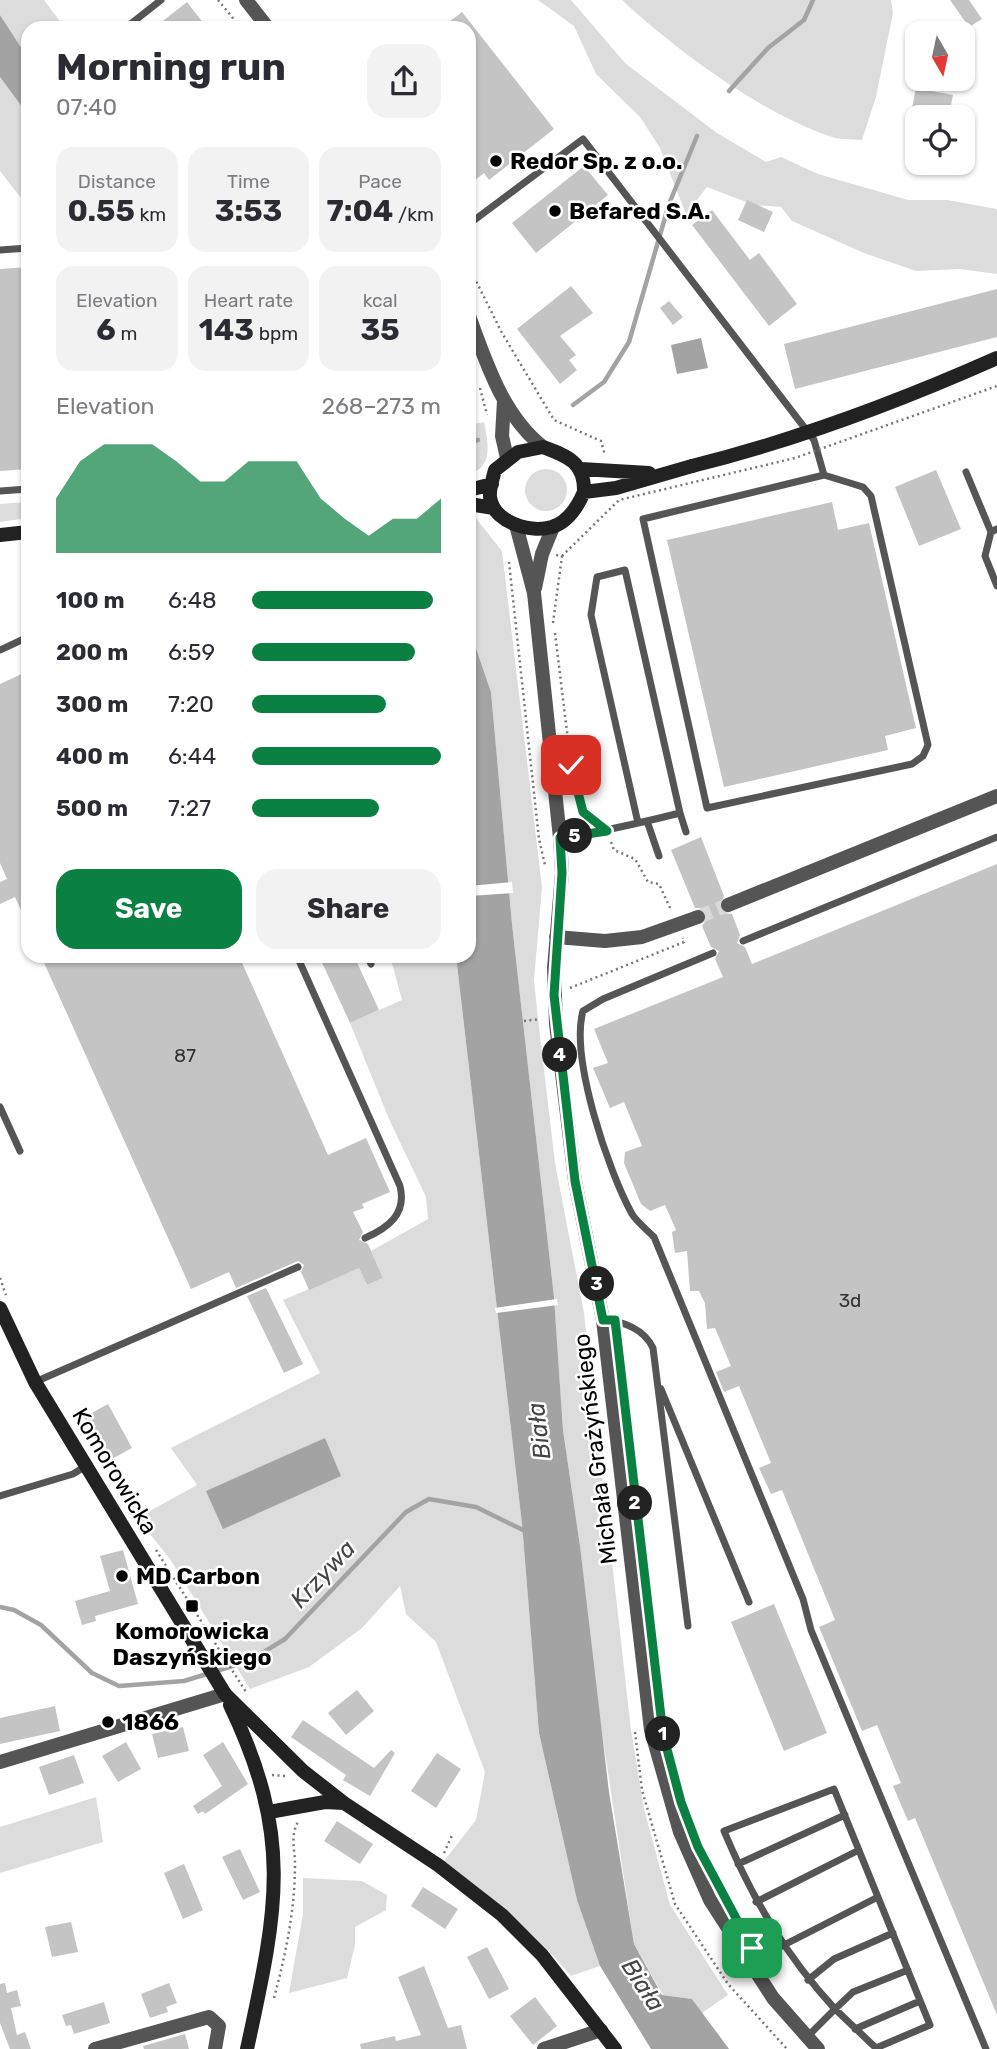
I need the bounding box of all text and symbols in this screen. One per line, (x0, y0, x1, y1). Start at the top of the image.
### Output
north arrow (905, 21, 975, 91)
map controls (905, 21, 975, 175)
text: Morning run (56, 44, 286, 90)
button: share (367, 44, 441, 118)
text: 07:40 (56, 93, 117, 121)
button: locate (905, 105, 975, 175)
place label: Redor Sp. z o.o. (510, 147, 682, 175)
marker: Redor Sp. z o.o. (488, 153, 504, 169)
text: Distance (78, 170, 156, 193)
text: Time (227, 170, 270, 193)
text: Pace (358, 170, 402, 193)
text: 0.55 (67, 193, 135, 229)
text: 3:53 (215, 193, 282, 229)
text: 7:04 (326, 193, 393, 229)
place label: Befared S.A. (569, 197, 711, 225)
text: km (135, 203, 166, 226)
text: /km (393, 203, 434, 226)
marker: Befared S.A. (547, 203, 563, 219)
text: Elevation (76, 289, 158, 312)
text: Heart rate (204, 289, 293, 312)
text: kcal (363, 289, 398, 312)
text: 6 (96, 312, 116, 348)
text: 143 (199, 312, 254, 348)
text: 35 (361, 312, 400, 348)
text: m (116, 322, 137, 345)
text: bpm (254, 322, 298, 345)
text: Elevation (56, 392, 155, 420)
text: 268–273 m (322, 392, 441, 420)
text: 100 m (56, 586, 125, 614)
text: 6:48 (168, 586, 217, 614)
text: 200 m (56, 638, 128, 666)
text: 6:59 (168, 638, 215, 666)
text: 300 m (56, 690, 128, 718)
text: 7:20 (168, 690, 214, 718)
pin (541, 735, 601, 795)
text: 400 m (56, 742, 129, 770)
text: 6:44 (168, 742, 216, 770)
icon: check (552, 746, 590, 784)
text: 500 m (56, 794, 128, 822)
text: 7:27 (168, 794, 211, 822)
pin: 5 (558, 818, 592, 854)
text: 5 (568, 824, 581, 847)
button: Save (56, 869, 242, 949)
button: Share (256, 869, 441, 949)
pin: 4 (542, 1038, 578, 1072)
text: 4 (553, 1043, 566, 1066)
house number: 87 (174, 1044, 196, 1067)
pin: 3 (580, 1266, 614, 1302)
text: 3 (590, 1272, 603, 1295)
house number: 3d (839, 1289, 861, 1312)
street label: Michała Grażyńskiego (567, 1332, 623, 1566)
water label: Biała (522, 1401, 556, 1461)
street label: Komorowicka (66, 1403, 164, 1539)
pin: 2 (618, 1486, 652, 1520)
text: 2 (628, 1491, 641, 1514)
water label: Krzywa (285, 1534, 361, 1614)
place label: MD Carbon (136, 1562, 260, 1590)
marker: MD Carbon (114, 1568, 130, 1584)
marker: Komorowicka Daszyńskiego (184, 1598, 200, 1614)
place label: Komorowicka Daszyńskiego (113, 1617, 271, 1671)
place label: 1866 (122, 1708, 179, 1736)
marker: 1866 (100, 1714, 116, 1730)
pin: 1 (646, 1716, 680, 1752)
text: 1 (658, 1722, 667, 1745)
pin (722, 1918, 782, 1978)
icon: arrive (733, 1929, 771, 1967)
water label: Biała (616, 1954, 670, 2016)

